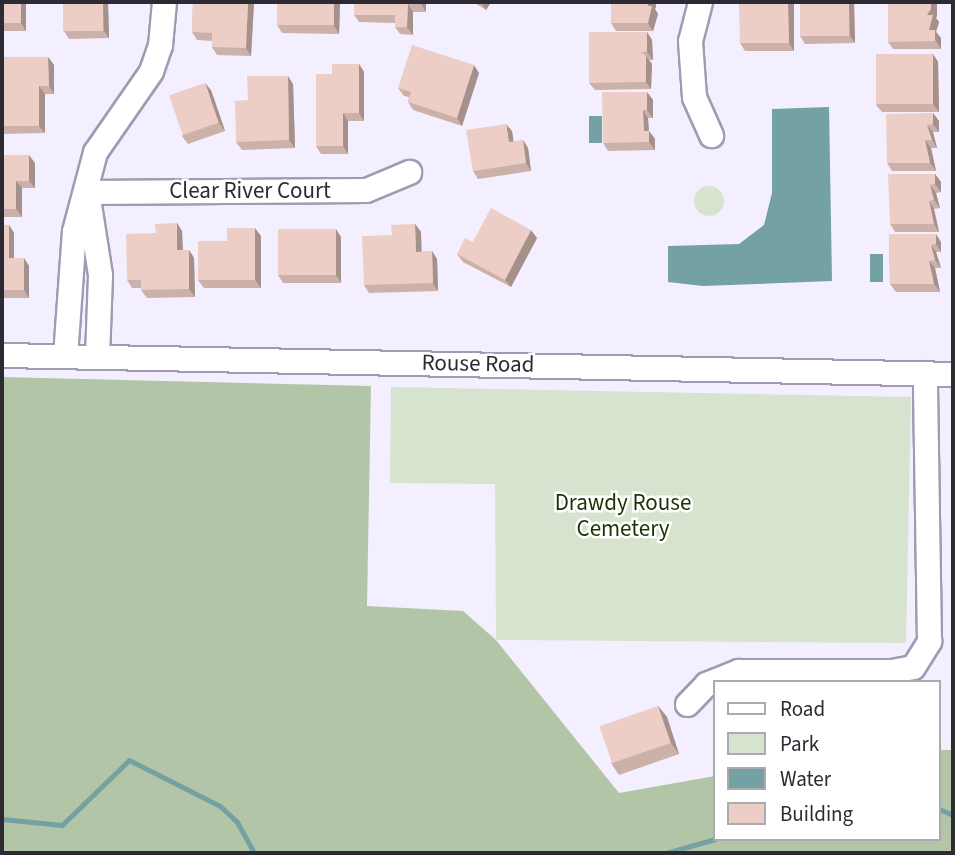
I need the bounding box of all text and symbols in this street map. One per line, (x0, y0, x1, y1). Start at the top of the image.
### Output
street label: Clear River Court (169, 177, 331, 205)
street label: Rouse Road (421, 349, 535, 379)
park label: Drawdy Rouse Cemetery (555, 489, 691, 543)
legend (713, 680, 941, 841)
text: Road (780, 694, 825, 724)
text: Park (780, 729, 819, 759)
text: Water (780, 764, 831, 794)
text: Building (780, 799, 853, 829)

